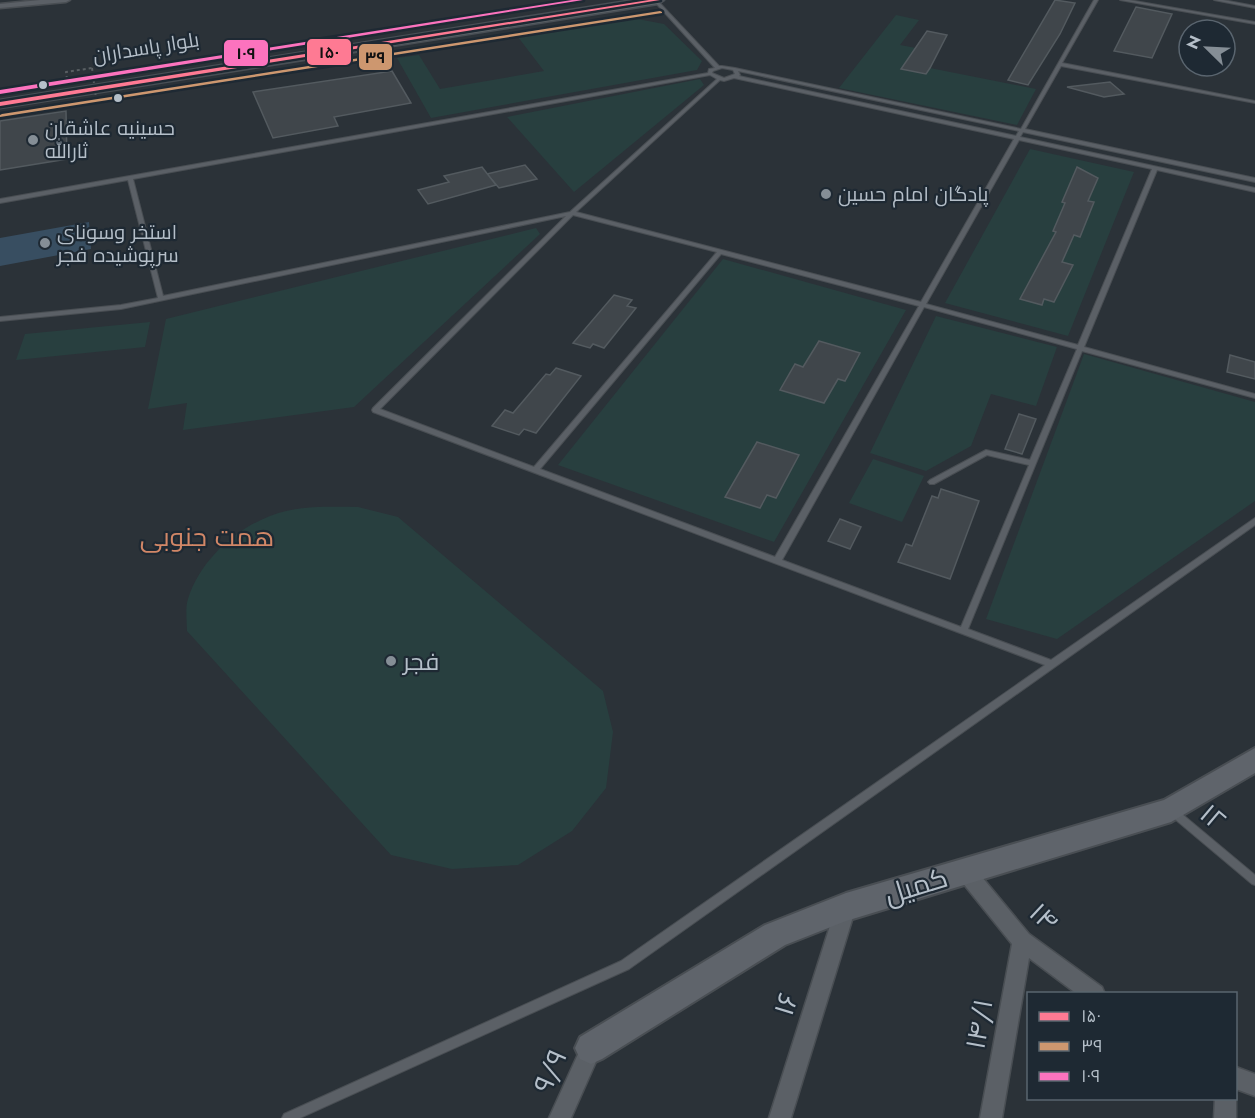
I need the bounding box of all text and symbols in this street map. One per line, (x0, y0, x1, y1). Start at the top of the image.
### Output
north arrow (1177, 18, 1237, 78)
street label: بلوار پاسداران (91, 25, 201, 71)
text: N (1181, 32, 1207, 53)
line badge: ۱۵۰ (306, 38, 352, 66)
line badge: ۱۰۹ (223, 39, 269, 67)
text: ۱۵۰ (319, 41, 339, 64)
text: ۱۰۹ (236, 42, 256, 65)
line badge: ۳۹ (358, 43, 393, 71)
text: ۳۹ (365, 46, 385, 69)
unlabelled marker (37, 79, 49, 91)
unlabelled marker (112, 92, 124, 104)
place label: حسینیه عاشقان ثارالله (45, 114, 175, 166)
marker: حسینیه عاشقان ثارالله (26, 133, 40, 147)
place label: پادگان امام حسین (838, 180, 989, 209)
marker: پادگان امام حسین (819, 187, 833, 201)
place label: استخر وسونای سرپوشیده فجر (56, 218, 179, 270)
marker: استخر وسونای سرپوشیده فجر (38, 236, 52, 250)
district label: همت جنوبی (140, 518, 274, 556)
place label: فجر (401, 644, 439, 679)
marker: فجر (384, 654, 398, 668)
street label: ۱۲ (1191, 794, 1235, 840)
street label: کمیل (879, 857, 953, 915)
street label: ۱۴ (1020, 893, 1068, 941)
street label: ۱۶ (763, 987, 809, 1021)
legend (1027, 992, 1237, 1100)
street label: ۱۴/۱ (954, 996, 1004, 1052)
text: ۱۵۰ (1081, 1003, 1101, 1029)
text: ۳۹ (1081, 1033, 1103, 1059)
street label: ۹/۹ (522, 1043, 578, 1099)
text: ۱۰۹ (1081, 1063, 1100, 1089)

